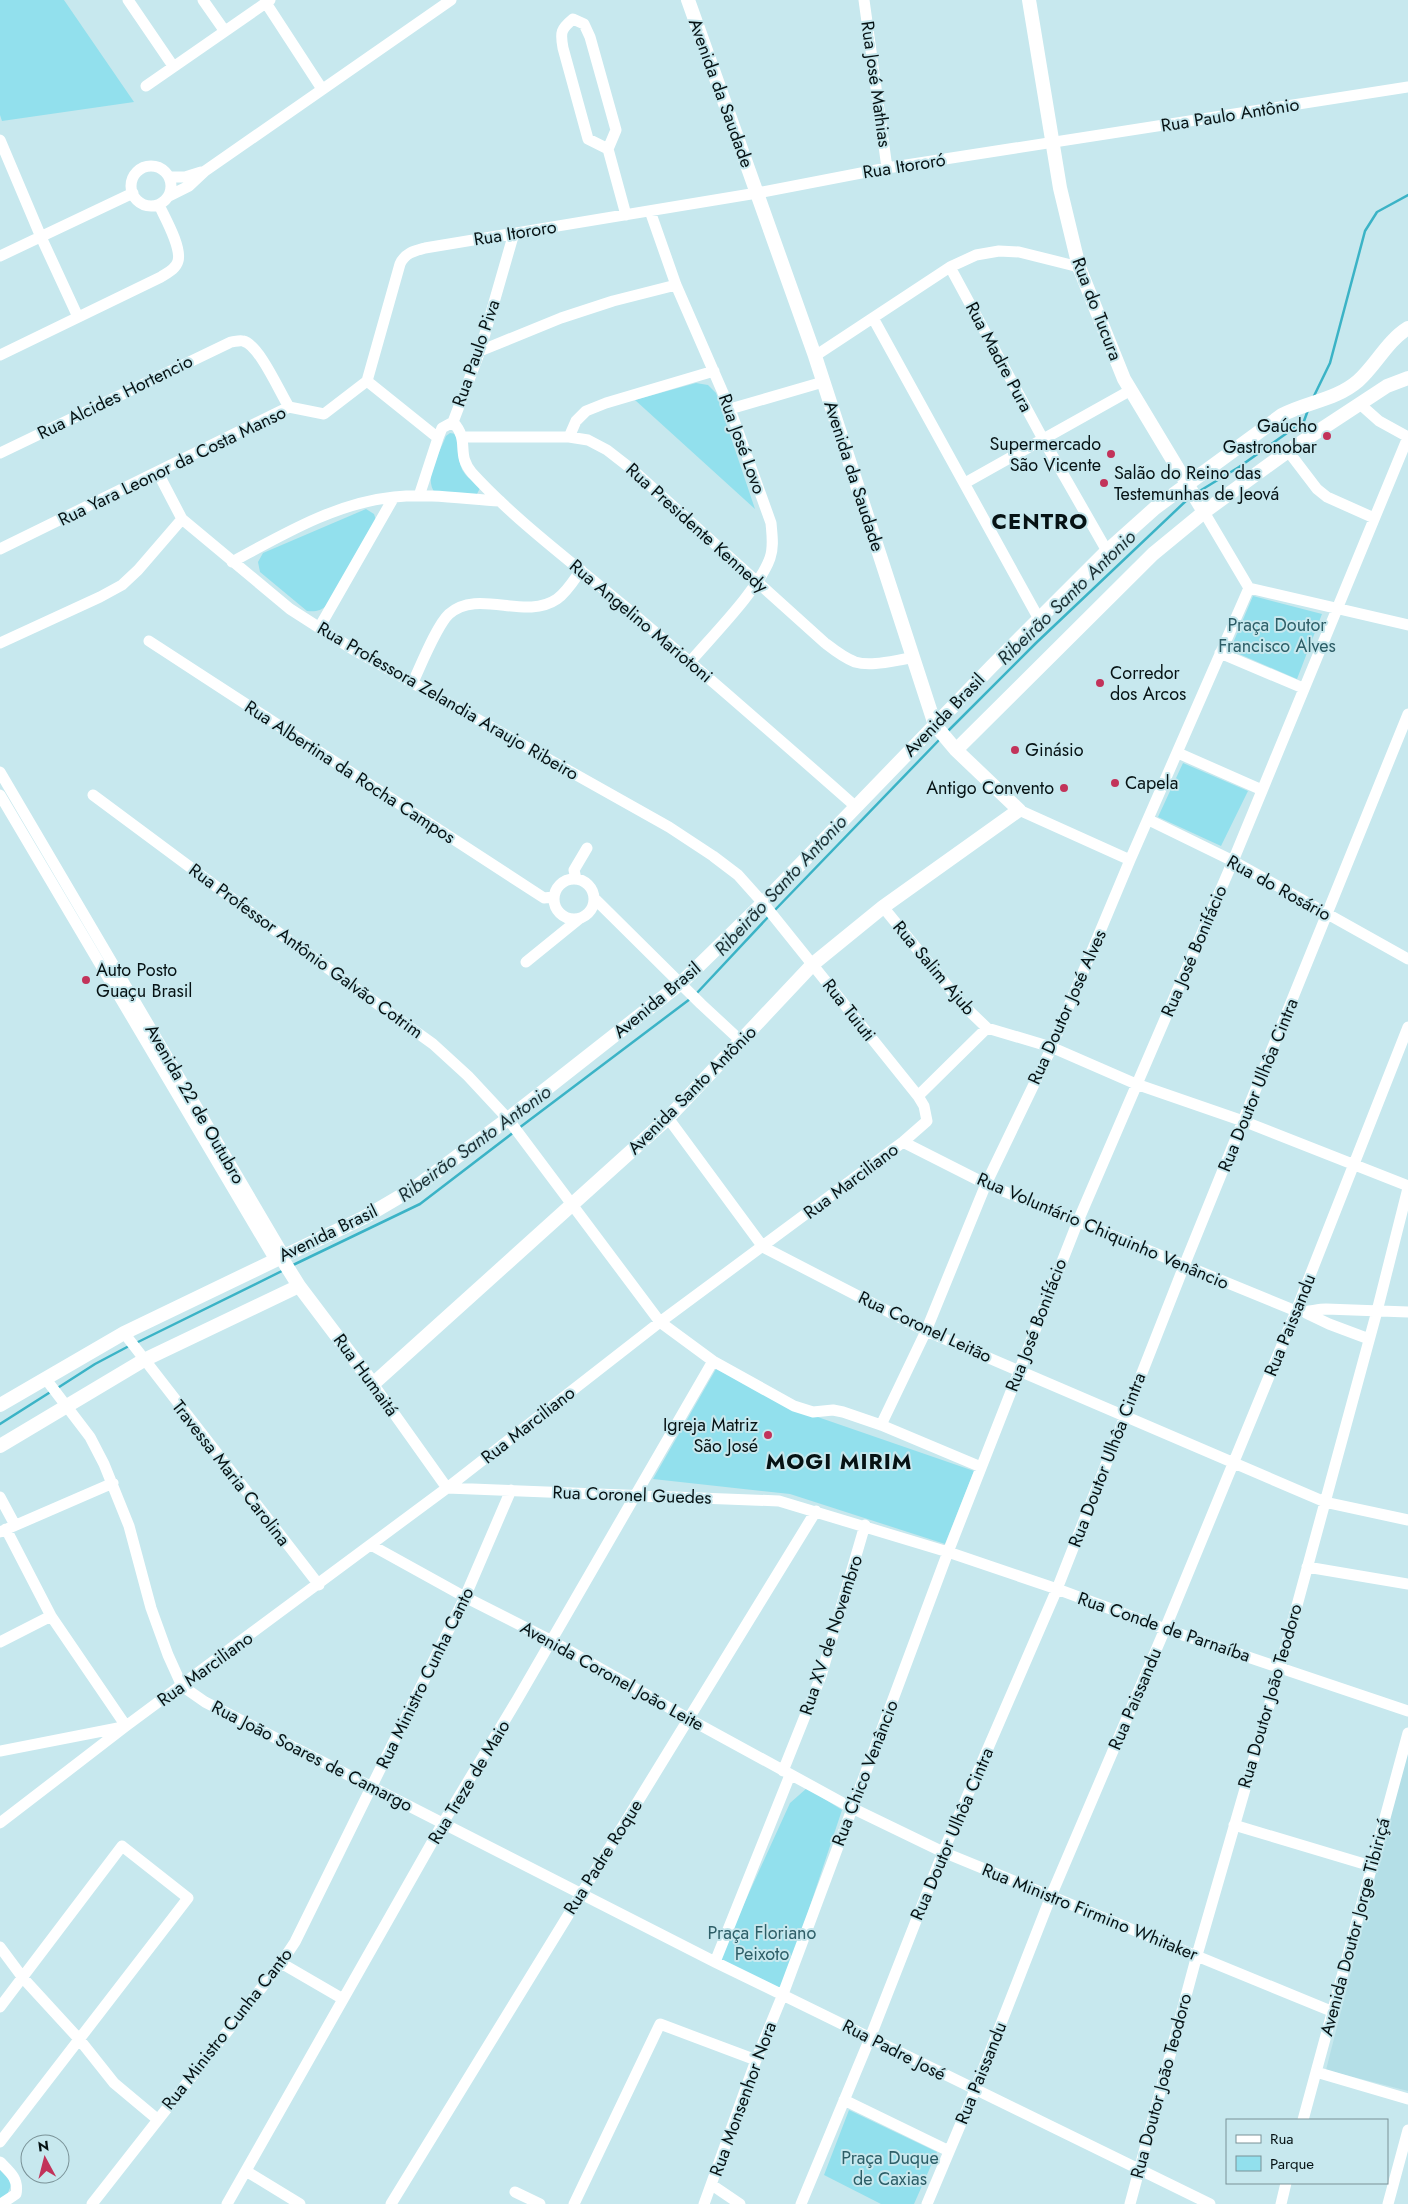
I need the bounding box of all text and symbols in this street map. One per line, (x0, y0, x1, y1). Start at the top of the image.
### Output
street label: Avenida da Saudade (682, 15, 760, 171)
street label: Rua José Mathias (854, 19, 898, 149)
street label: Rua Paulo Antônio (1159, 91, 1301, 139)
street label: Rua Itororó (861, 147, 947, 185)
street label: Rua Itororo (472, 214, 558, 252)
street label: Rua do Tucura (1065, 254, 1129, 364)
street label: Rua Paulo Piva (446, 296, 506, 410)
street label: Rua Madre Pura (959, 297, 1039, 417)
street label: Rua Alcides Hortencio (33, 348, 197, 446)
street label: Rua José Lovo (712, 390, 772, 498)
street label: Avenida da Saudade (817, 397, 891, 555)
street label: Rua Yara Leonor da Costa Manso (54, 399, 291, 533)
place label: Gaúcho Gastronobar (1223, 413, 1318, 460)
marker: Gaúcho Gastronobar (1321, 430, 1333, 442)
place label: Supermercado São Vicente (989, 431, 1101, 478)
marker: Supermercado São Vicente (1105, 448, 1117, 460)
street label: Rua Presidente Kennedy (620, 457, 774, 599)
place label: Salão do Reino das Testemunhas de Jeová (1114, 460, 1279, 507)
marker: Salão do Reino das Testemunhas de Jeová (1098, 477, 1110, 489)
district label: CENTRO (992, 505, 1088, 537)
water label: Ribeirão Santo Antonio (991, 524, 1142, 671)
street label: Rua Angelino Mariotoni (564, 553, 718, 689)
park label: Praça Doutor Francisco Alves (1218, 612, 1336, 659)
street label: Rua Professora Zelandia Araujo Ribeiro (312, 615, 584, 787)
place label: Corredor dos Arcos (1110, 660, 1186, 707)
street label: Avenida Brasil (897, 667, 991, 763)
marker: Corredor dos Arcos (1094, 677, 1106, 689)
street label: Rua Albertina da Rocha Campos (240, 694, 460, 850)
place label: Ginásio (1025, 737, 1084, 763)
marker: Ginásio (1009, 744, 1021, 756)
place label: Capela (1125, 770, 1178, 796)
place label: Antigo Convento (926, 775, 1054, 801)
marker: Capela (1109, 777, 1121, 789)
marker: Antigo Convento (1058, 782, 1070, 794)
water label: Ribeirão Santo Antonio (708, 809, 853, 962)
street label: Rua do Rosário (1222, 849, 1336, 927)
street label: Rua Professor Antônio Galvão Cotrim (183, 857, 429, 1045)
street label: Rua José Bonifácio (1155, 881, 1234, 1021)
street label: Rua Salim Ajub (887, 915, 981, 1021)
street label: Rua Doutor José Alves (1021, 925, 1113, 1089)
street label: Avenida Brasil (608, 956, 706, 1044)
place label: Auto Posto Guaçu Brasil (96, 957, 192, 1004)
street label: Rua Tuiuti (816, 973, 882, 1047)
marker: Auto Posto Guaçu Brasil (80, 974, 92, 986)
street label: Rua Doutor Ulhôa Cintra (1211, 994, 1305, 1176)
street label: Avenida 22 de Outubro (139, 1019, 251, 1189)
street label: Avenida Santo Antônio (622, 1019, 763, 1160)
water label: Ribeirão Santo Antonio (392, 1078, 557, 1208)
street label: Rua Marciliano (798, 1137, 904, 1225)
street label: Rua Voluntário Chiquinho Venâncio (973, 1166, 1233, 1296)
street label: Avenida Brasil (274, 1198, 382, 1268)
street label: Rua José Bonifácio (999, 1255, 1073, 1395)
street label: Rua Paissandu (1258, 1270, 1322, 1380)
street label: Rua Coronel Leitão (854, 1285, 996, 1369)
street label: Rua Humaitá (327, 1328, 405, 1422)
street label: Rua Doutor Ulhôa Cintra (1062, 1369, 1152, 1551)
street label: Rua Marciliano (476, 1380, 581, 1470)
street label: Travessa Maria Carolina (166, 1394, 296, 1552)
place label: Igreja Matriz São José (663, 1412, 759, 1459)
marker: Igreja Matriz São José (762, 1429, 774, 1441)
district label: MOGI MIRIM (766, 1445, 912, 1477)
street label: Rua Coronel Guedes (552, 1479, 712, 1511)
street label: Rua XV de Novembro (793, 1552, 869, 1718)
street label: Rua Ministro Cunha Canto (370, 1583, 480, 1773)
street label: Rua Conde de Parnaíba (1074, 1585, 1254, 1669)
street label: Rua Doutor João Teodoro (1231, 1601, 1309, 1791)
street label: Avenida Coronel João Leite (516, 1615, 708, 1737)
street label: Rua Marciliano (152, 1625, 258, 1713)
street label: Rua Paissandu (1102, 1644, 1168, 1754)
street label: Rua João Soares de Camargo (207, 1694, 417, 1818)
street label: Rua Chico Venâncio (825, 1696, 905, 1850)
street label: Rua Treze de Maio (422, 1715, 516, 1849)
street label: Rua Doutor Ulhôa Cintra (904, 1744, 1000, 1924)
street label: Rua Padre Roque (557, 1794, 649, 1920)
street label: Avenida Doutor Jorge Tibiriçá (1313, 1815, 1397, 2039)
street label: Rua Ministro Firmino Whitaker (978, 1857, 1203, 1968)
park label: Praça Floriano Peixoto (708, 1920, 817, 1967)
street label: Rua Ministro Cunha Canto (155, 1942, 299, 2115)
street label: Rua Doutor João Teodoro (1124, 1991, 1198, 2181)
street label: Rua Padre José (838, 2013, 950, 2087)
street label: Rua Monsenhor Nora (703, 2018, 783, 2180)
street label: Rua Paissandu (949, 2018, 1013, 2128)
legend (1226, 2119, 1388, 2184)
text: Rua (1270, 2128, 1294, 2150)
north arrow (20, 2134, 70, 2184)
text: N (37, 2135, 50, 2157)
park label: Praça Duque de Caxias (841, 2145, 939, 2192)
text: Parque (1270, 2153, 1314, 2175)

